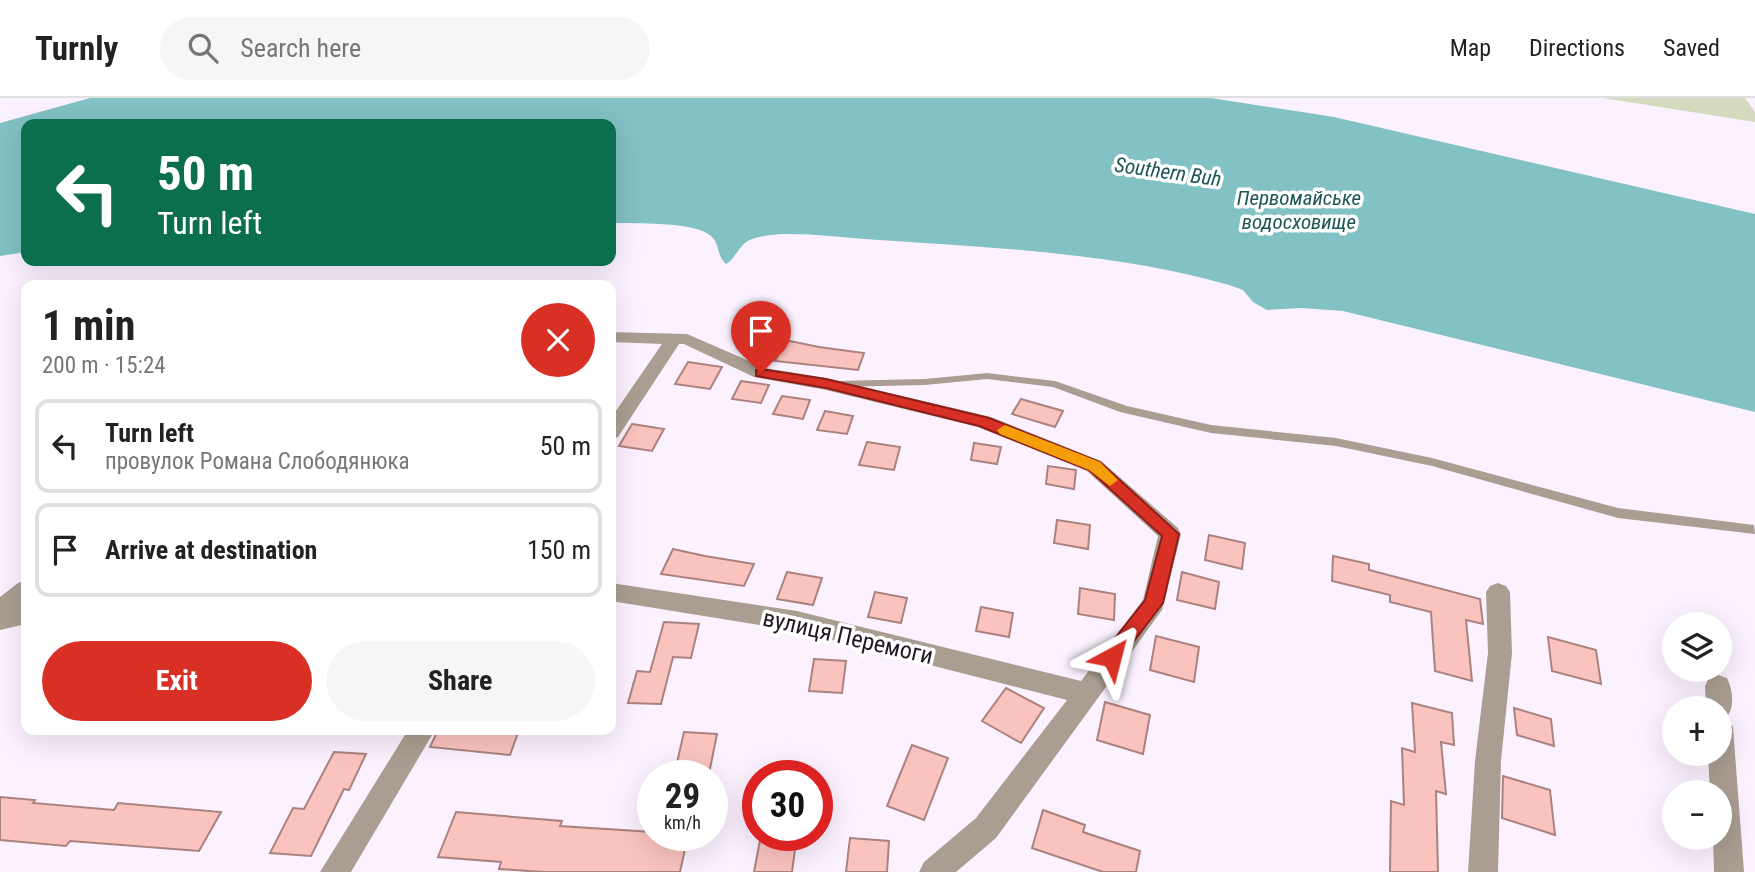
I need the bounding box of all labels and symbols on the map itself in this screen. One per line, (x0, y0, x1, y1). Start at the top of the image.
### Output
water label: Southern Buh (1113, 153, 1223, 191)
water label: Первомайське водосховище (1237, 186, 1361, 234)
pin (731, 301, 791, 373)
street label: вулиця Перемоги (760, 604, 936, 670)
position arrow (1075, 620, 1149, 694)
speed limit sign: 30 (742, 760, 833, 851)

